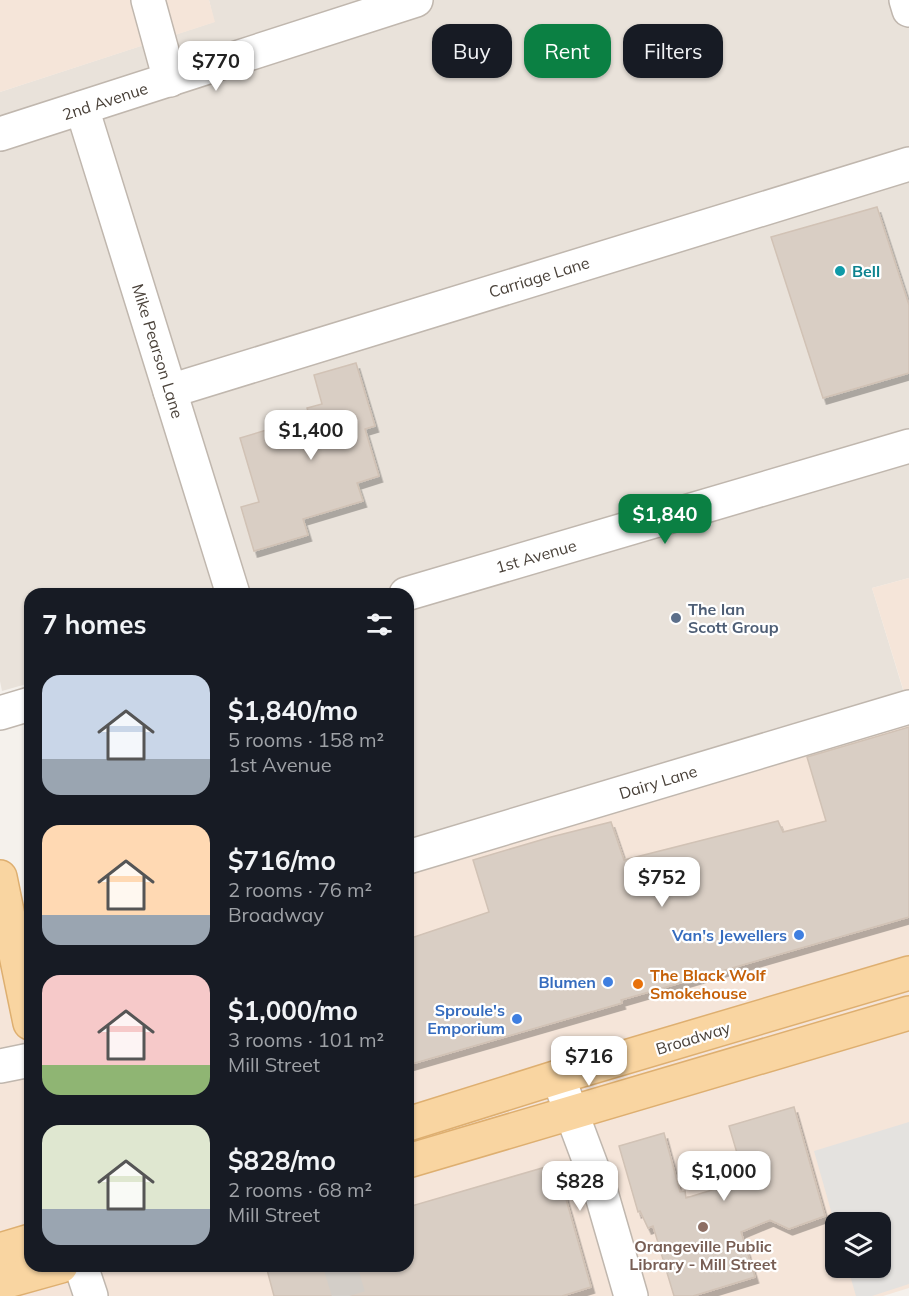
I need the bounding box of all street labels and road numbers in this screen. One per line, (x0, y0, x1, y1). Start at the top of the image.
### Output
street label: 2nd Avenue (60, 78, 150, 124)
street label: Carriage Lane (486, 252, 592, 302)
street label: Mike Pearson Lane (128, 281, 188, 421)
street label: 1st Avenue (493, 535, 579, 577)
street label: Dairy Lane (616, 761, 700, 803)
street label: Broadway (653, 1017, 733, 1059)

